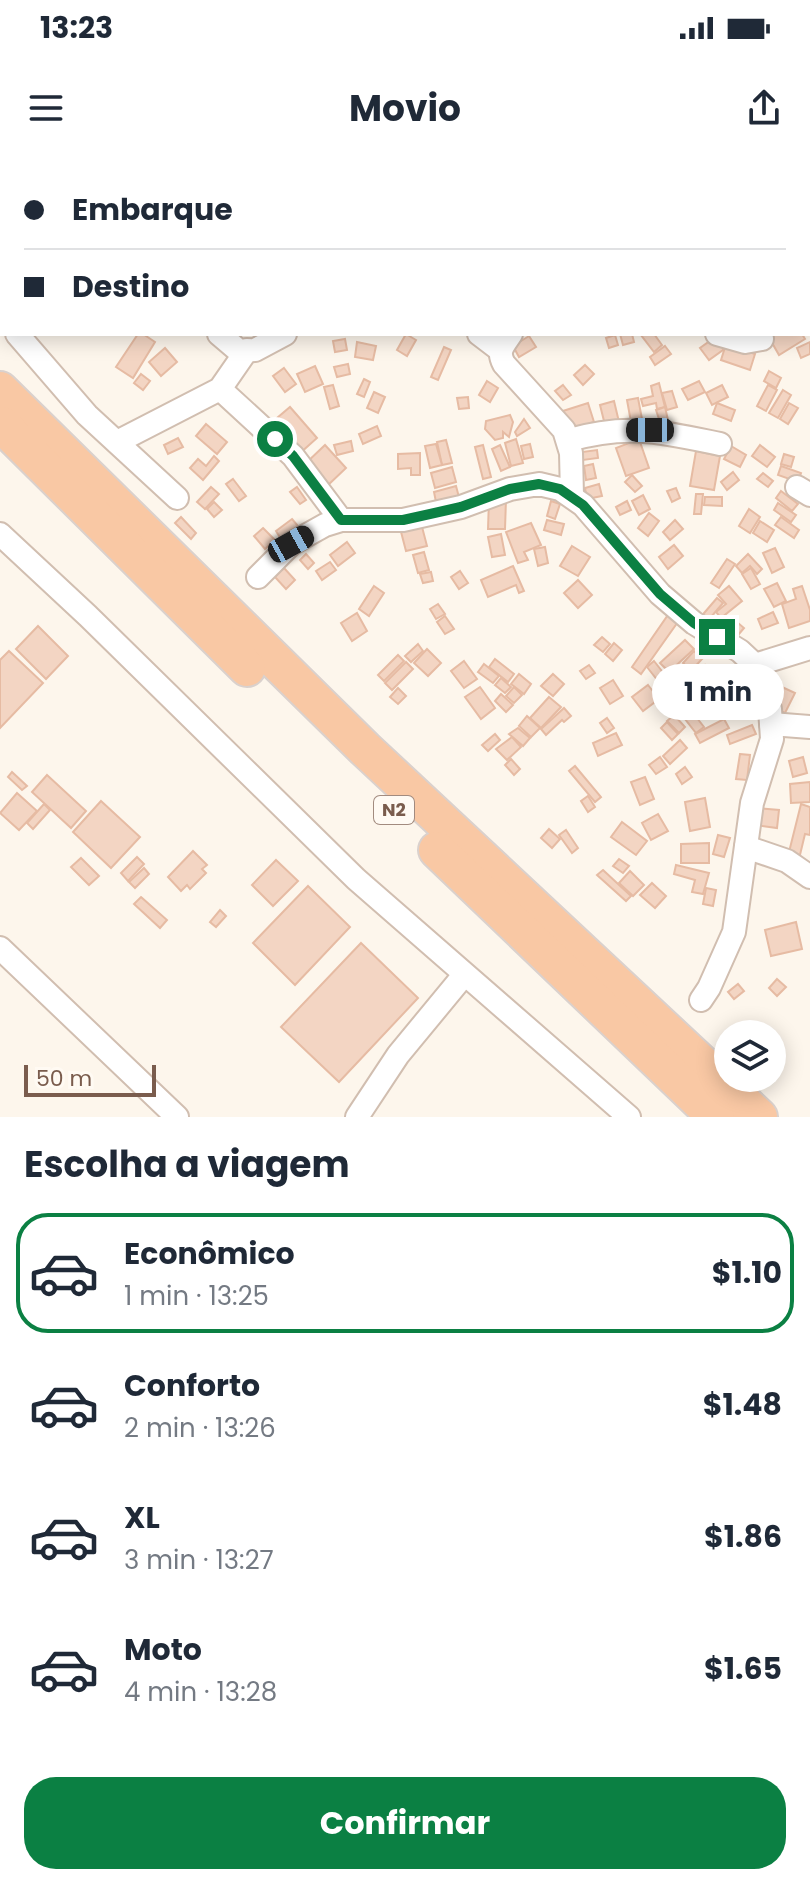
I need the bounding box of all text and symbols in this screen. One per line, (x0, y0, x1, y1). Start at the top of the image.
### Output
text: 13:23 (40, 6, 113, 49)
text: Movio (349, 83, 461, 134)
icon: menu (24, 86, 68, 130)
icon: share (742, 86, 786, 130)
text: Embarque (72, 188, 233, 231)
text: Destino (72, 265, 189, 308)
car (626, 418, 674, 442)
route start (257, 421, 293, 457)
car (264, 522, 318, 566)
route end (699, 619, 735, 655)
callout: 1 min (651, 665, 783, 721)
text: 1 min (684, 674, 752, 710)
road number: N2 (374, 796, 414, 824)
map controls (714, 1020, 786, 1092)
button: layers (714, 1020, 786, 1092)
scale bar (24, 1061, 156, 1097)
text: 50 m (36, 1063, 92, 1094)
text: Escolha a viagem (24, 1139, 350, 1190)
text: Econômico (124, 1232, 295, 1275)
icon: car (28, 1237, 100, 1309)
text: $1.10 (712, 1251, 782, 1294)
text: 1 min · 13:25 (124, 1278, 269, 1314)
text: Conforto (124, 1364, 260, 1407)
icon: car (28, 1369, 100, 1441)
text: $1.48 (703, 1383, 782, 1426)
text: 2 min · 13:26 (124, 1410, 276, 1446)
text: XL (124, 1496, 160, 1539)
icon: car (28, 1501, 100, 1573)
text: $1.86 (704, 1515, 782, 1558)
text: 3 min · 13:27 (124, 1542, 274, 1578)
text: Moto (124, 1628, 202, 1671)
icon: car (28, 1633, 100, 1705)
text: $1.65 (704, 1647, 782, 1690)
text: 4 min · 13:28 (124, 1674, 277, 1710)
button: Confirmar (24, 1777, 786, 1869)

